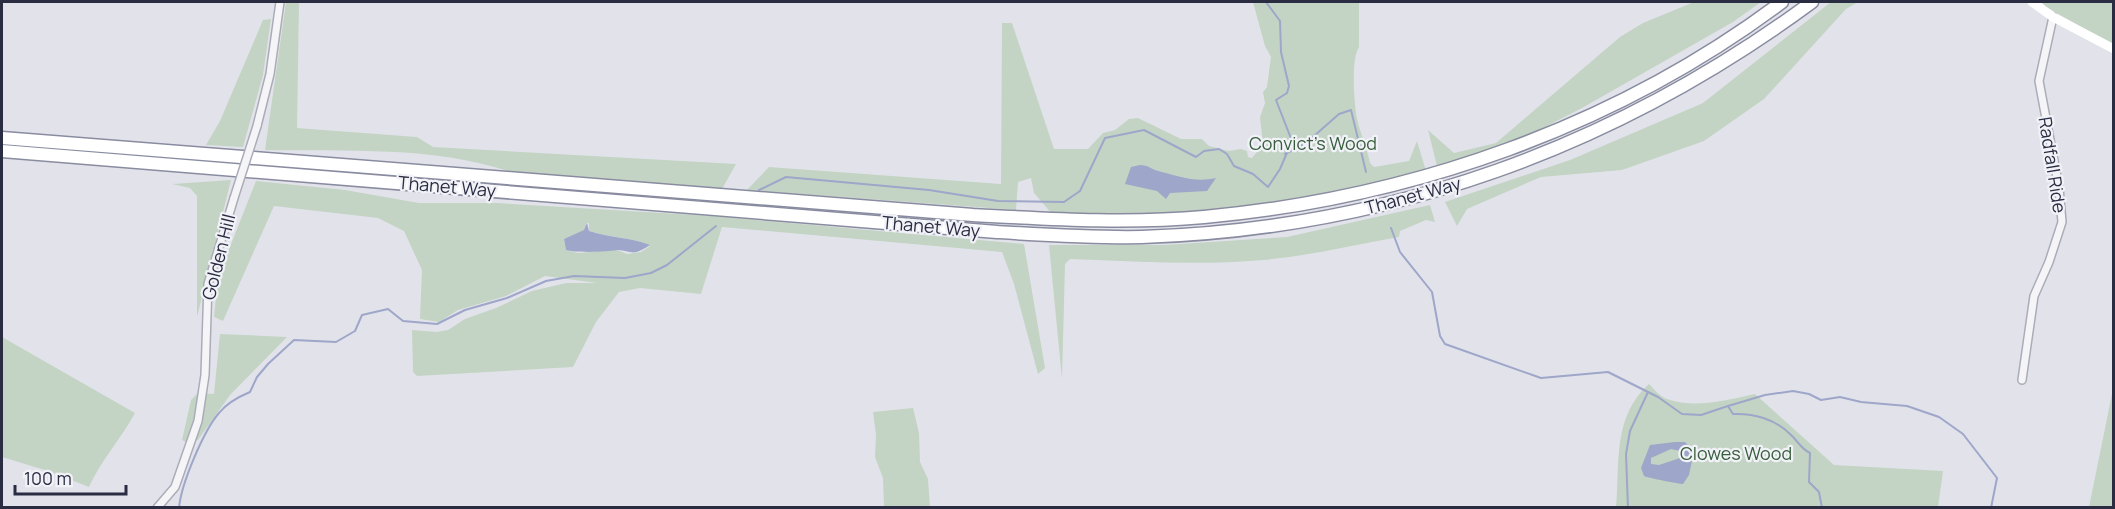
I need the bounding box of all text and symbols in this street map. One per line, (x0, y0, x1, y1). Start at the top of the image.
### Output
street label: Radfall Ride (2034, 115, 2072, 215)
park label: Convict's Wood (1249, 131, 1377, 155)
street label: Thanet Way (397, 170, 498, 202)
street label: Thanet Way (1362, 171, 1464, 219)
street label: Thanet Way (881, 210, 982, 242)
street label: Golden Hill (196, 211, 240, 302)
park label: Clowes Wood (1680, 441, 1792, 465)
scale bar (15, 458, 126, 496)
text: 100 m (24, 466, 72, 490)

